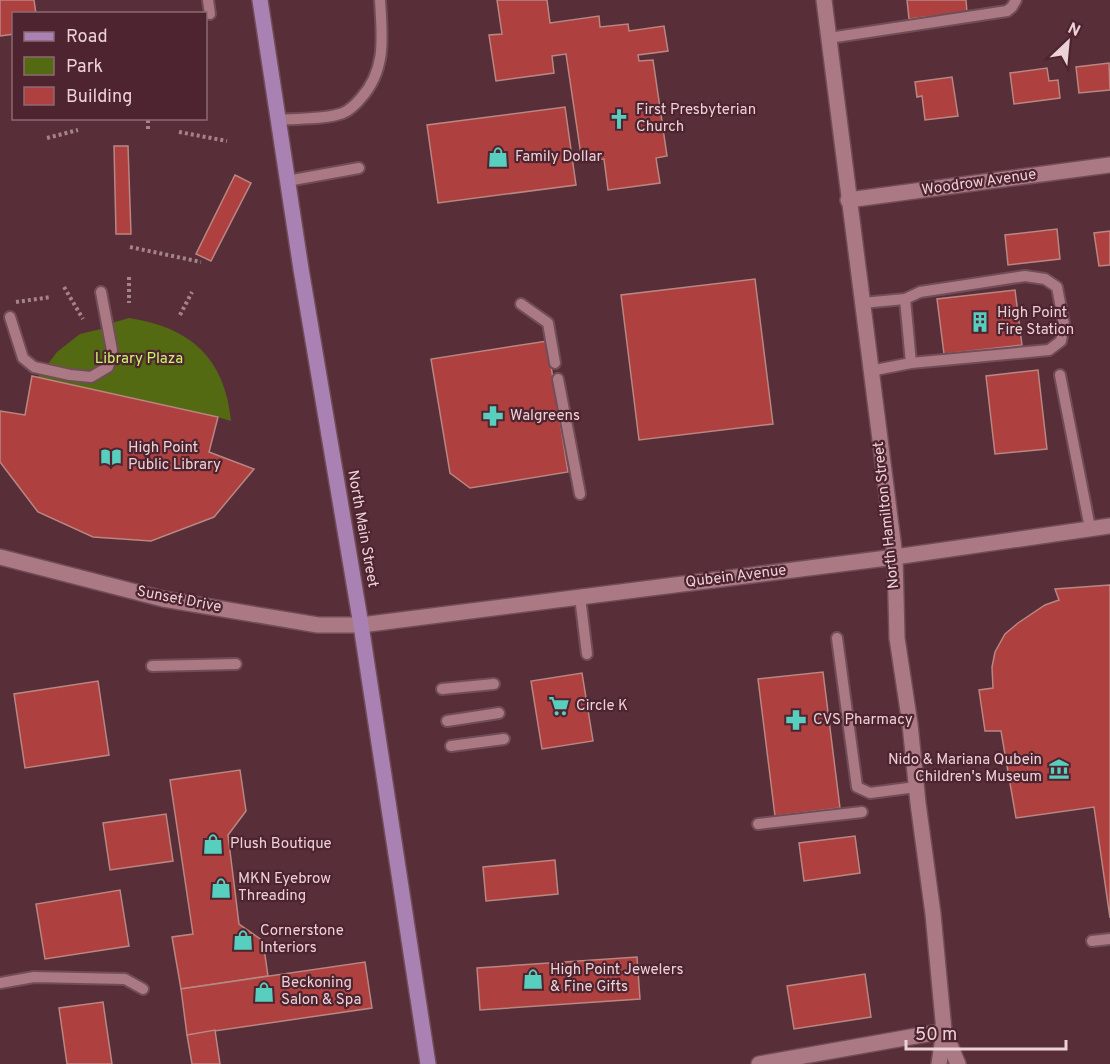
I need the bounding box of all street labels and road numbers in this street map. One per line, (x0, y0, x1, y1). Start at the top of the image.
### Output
street label: Woodrow Avenue (921, 166, 1037, 200)
street label: North Hamilton Street (870, 440, 904, 590)
street label: North Main Street (342, 469, 382, 589)
street label: Qubein Avenue (684, 561, 788, 593)
street label: Sunset Drive (135, 583, 223, 617)

